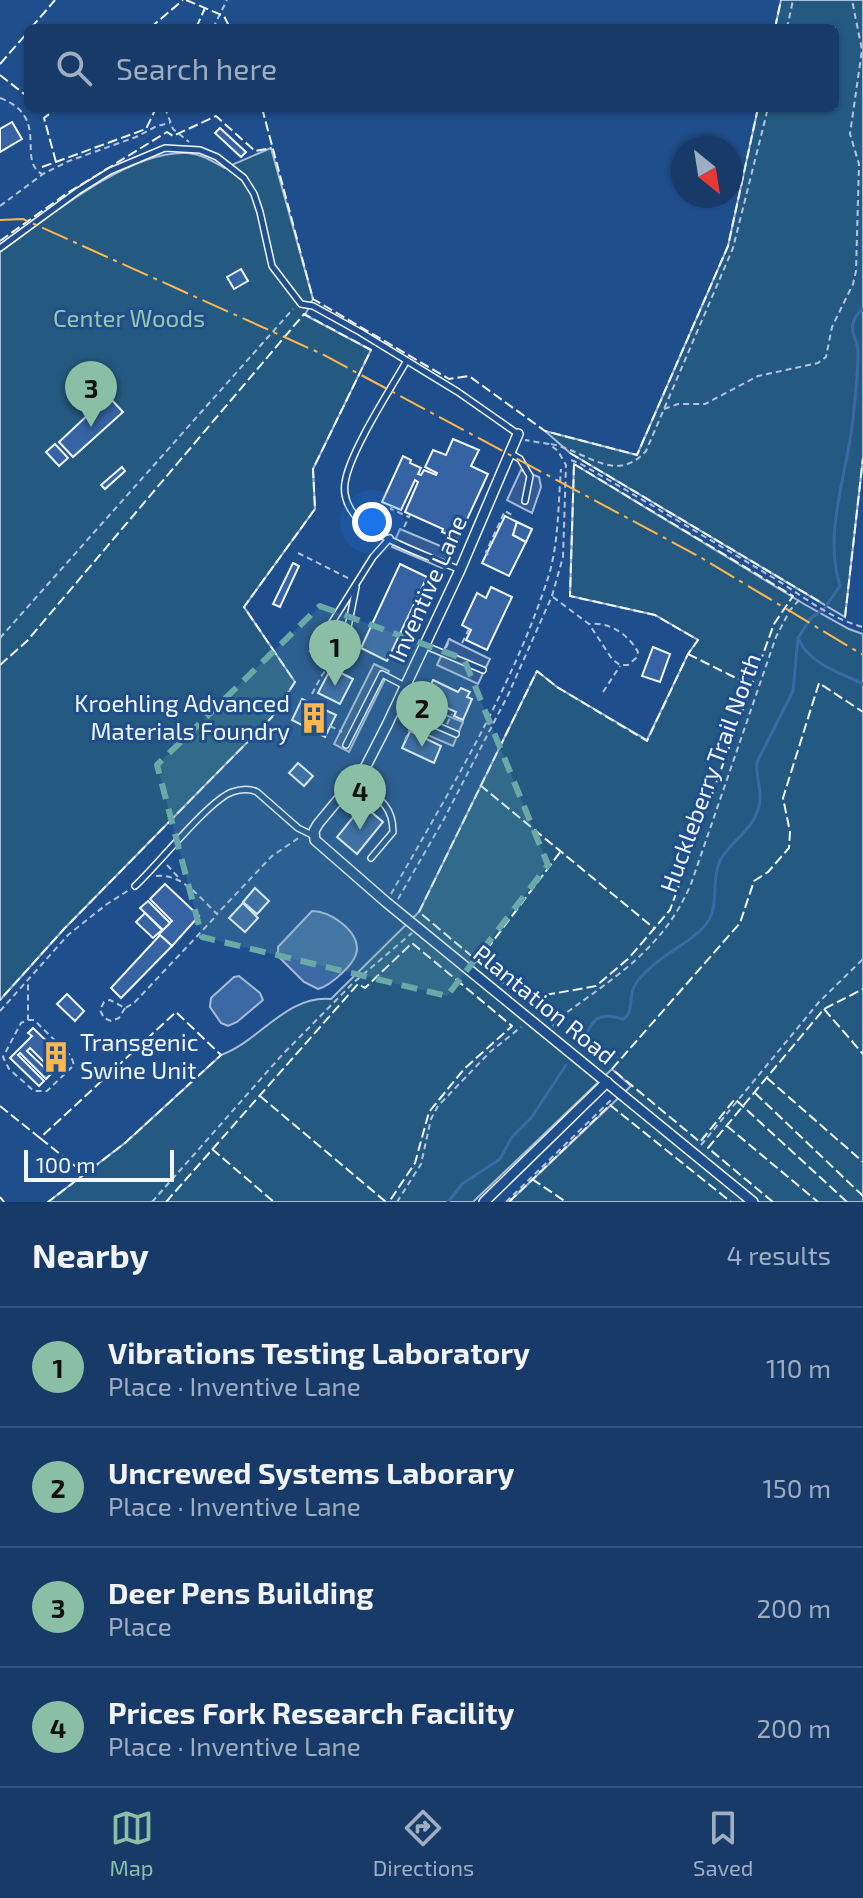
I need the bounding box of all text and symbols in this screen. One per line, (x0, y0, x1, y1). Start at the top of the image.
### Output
search box (24, 24, 839, 112)
icon: search (52, 46, 96, 90)
text: Search here (116, 50, 277, 86)
north arrow (671, 136, 743, 208)
park label: Center Woods (53, 303, 205, 332)
pin: 3 (65, 361, 117, 427)
your location (352, 502, 392, 542)
street label: Inventive Lane (381, 510, 472, 666)
pin: 1 (309, 620, 361, 686)
street label: Huckleberry Trail North (653, 649, 766, 896)
pin: 2 (396, 681, 448, 747)
place label: Kroehling Advanced Materials Foundry (74, 688, 290, 745)
building icon: Kroehling Advanced Materials Foundry (297, 701, 331, 735)
pin: 4 (334, 764, 386, 830)
street label: Plantation Road (468, 938, 622, 1070)
place label: Transgenic Swine Unit (80, 1027, 198, 1084)
building icon: Transgenic Swine Unit (39, 1040, 73, 1074)
scale bar (24, 1146, 174, 1182)
text: 100 m (36, 1151, 95, 1177)
text: Nearby (32, 1234, 149, 1275)
text: 4 results (726, 1239, 831, 1270)
text: Vibrations Testing Laboratory (108, 1334, 530, 1370)
text: 1 (52, 1352, 64, 1383)
text: 110 m (766, 1352, 831, 1383)
text: Place · Inventive Lane (108, 1370, 361, 1401)
text: Uncrewed Systems Laborary (108, 1454, 515, 1490)
text: 2 (50, 1472, 66, 1503)
text: 150 m (762, 1472, 831, 1503)
text: Place · Inventive Lane (108, 1490, 361, 1521)
text: Deer Pens Building (108, 1574, 374, 1610)
text: 3 (51, 1592, 65, 1623)
text: 200 m (756, 1592, 831, 1623)
text: Place (108, 1610, 172, 1641)
text: Prices Fork Research Facility (108, 1694, 514, 1730)
text: 4 (50, 1712, 66, 1743)
text: 200 m (756, 1712, 831, 1743)
text: Place · Inventive Lane (108, 1730, 361, 1761)
tab: Map (110, 1806, 154, 1880)
tab: Directions (373, 1806, 474, 1880)
tab: Saved (693, 1806, 753, 1880)

